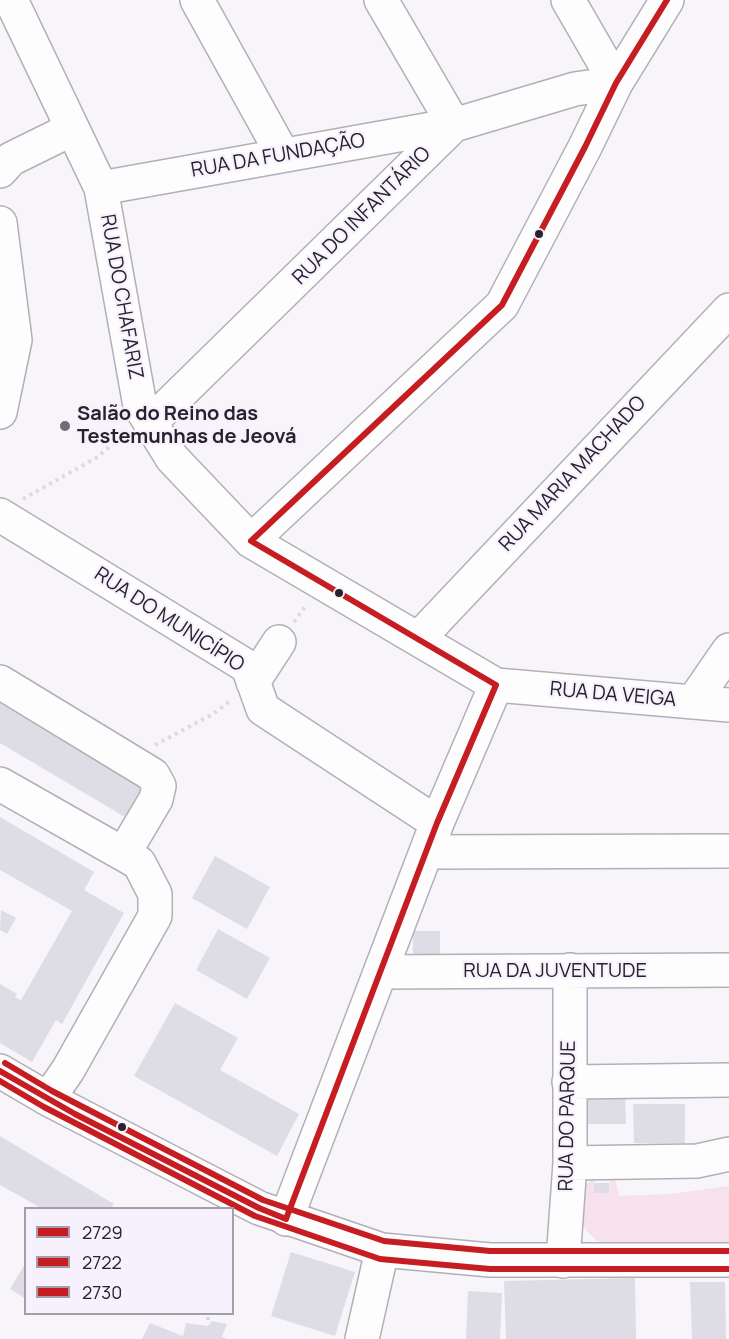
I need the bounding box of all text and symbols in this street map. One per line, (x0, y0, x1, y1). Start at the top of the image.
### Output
street label: RUA DA FUNDAÇÃO (189, 129, 367, 183)
street label: RUA DO INFANTÁRIO (288, 142, 436, 290)
street label: RUA DO CHAFARIZ (95, 212, 147, 382)
unlabelled marker (533, 228, 545, 240)
street label: RUA MARIA MACHADO (495, 391, 651, 557)
place label: Salão do Reino das Testemunhas de Jeová (77, 402, 296, 449)
marker: Salão do Reino das Testemunhas de Jeová (58, 419, 72, 433)
street label: RUA DO MUNICÍPIO (89, 563, 249, 677)
unlabelled marker (333, 587, 345, 599)
street label: RUA DA VEIGA (549, 678, 677, 712)
street label: RUA DA JUVENTUDE (463, 959, 647, 983)
street label: RUA DO PARQUE (555, 1040, 581, 1192)
unlabelled marker (116, 1121, 128, 1133)
legend (24, 1207, 234, 1315)
text: 2729 (82, 1220, 123, 1244)
text: 2722 (82, 1250, 122, 1274)
text: 2730 (82, 1280, 122, 1304)

